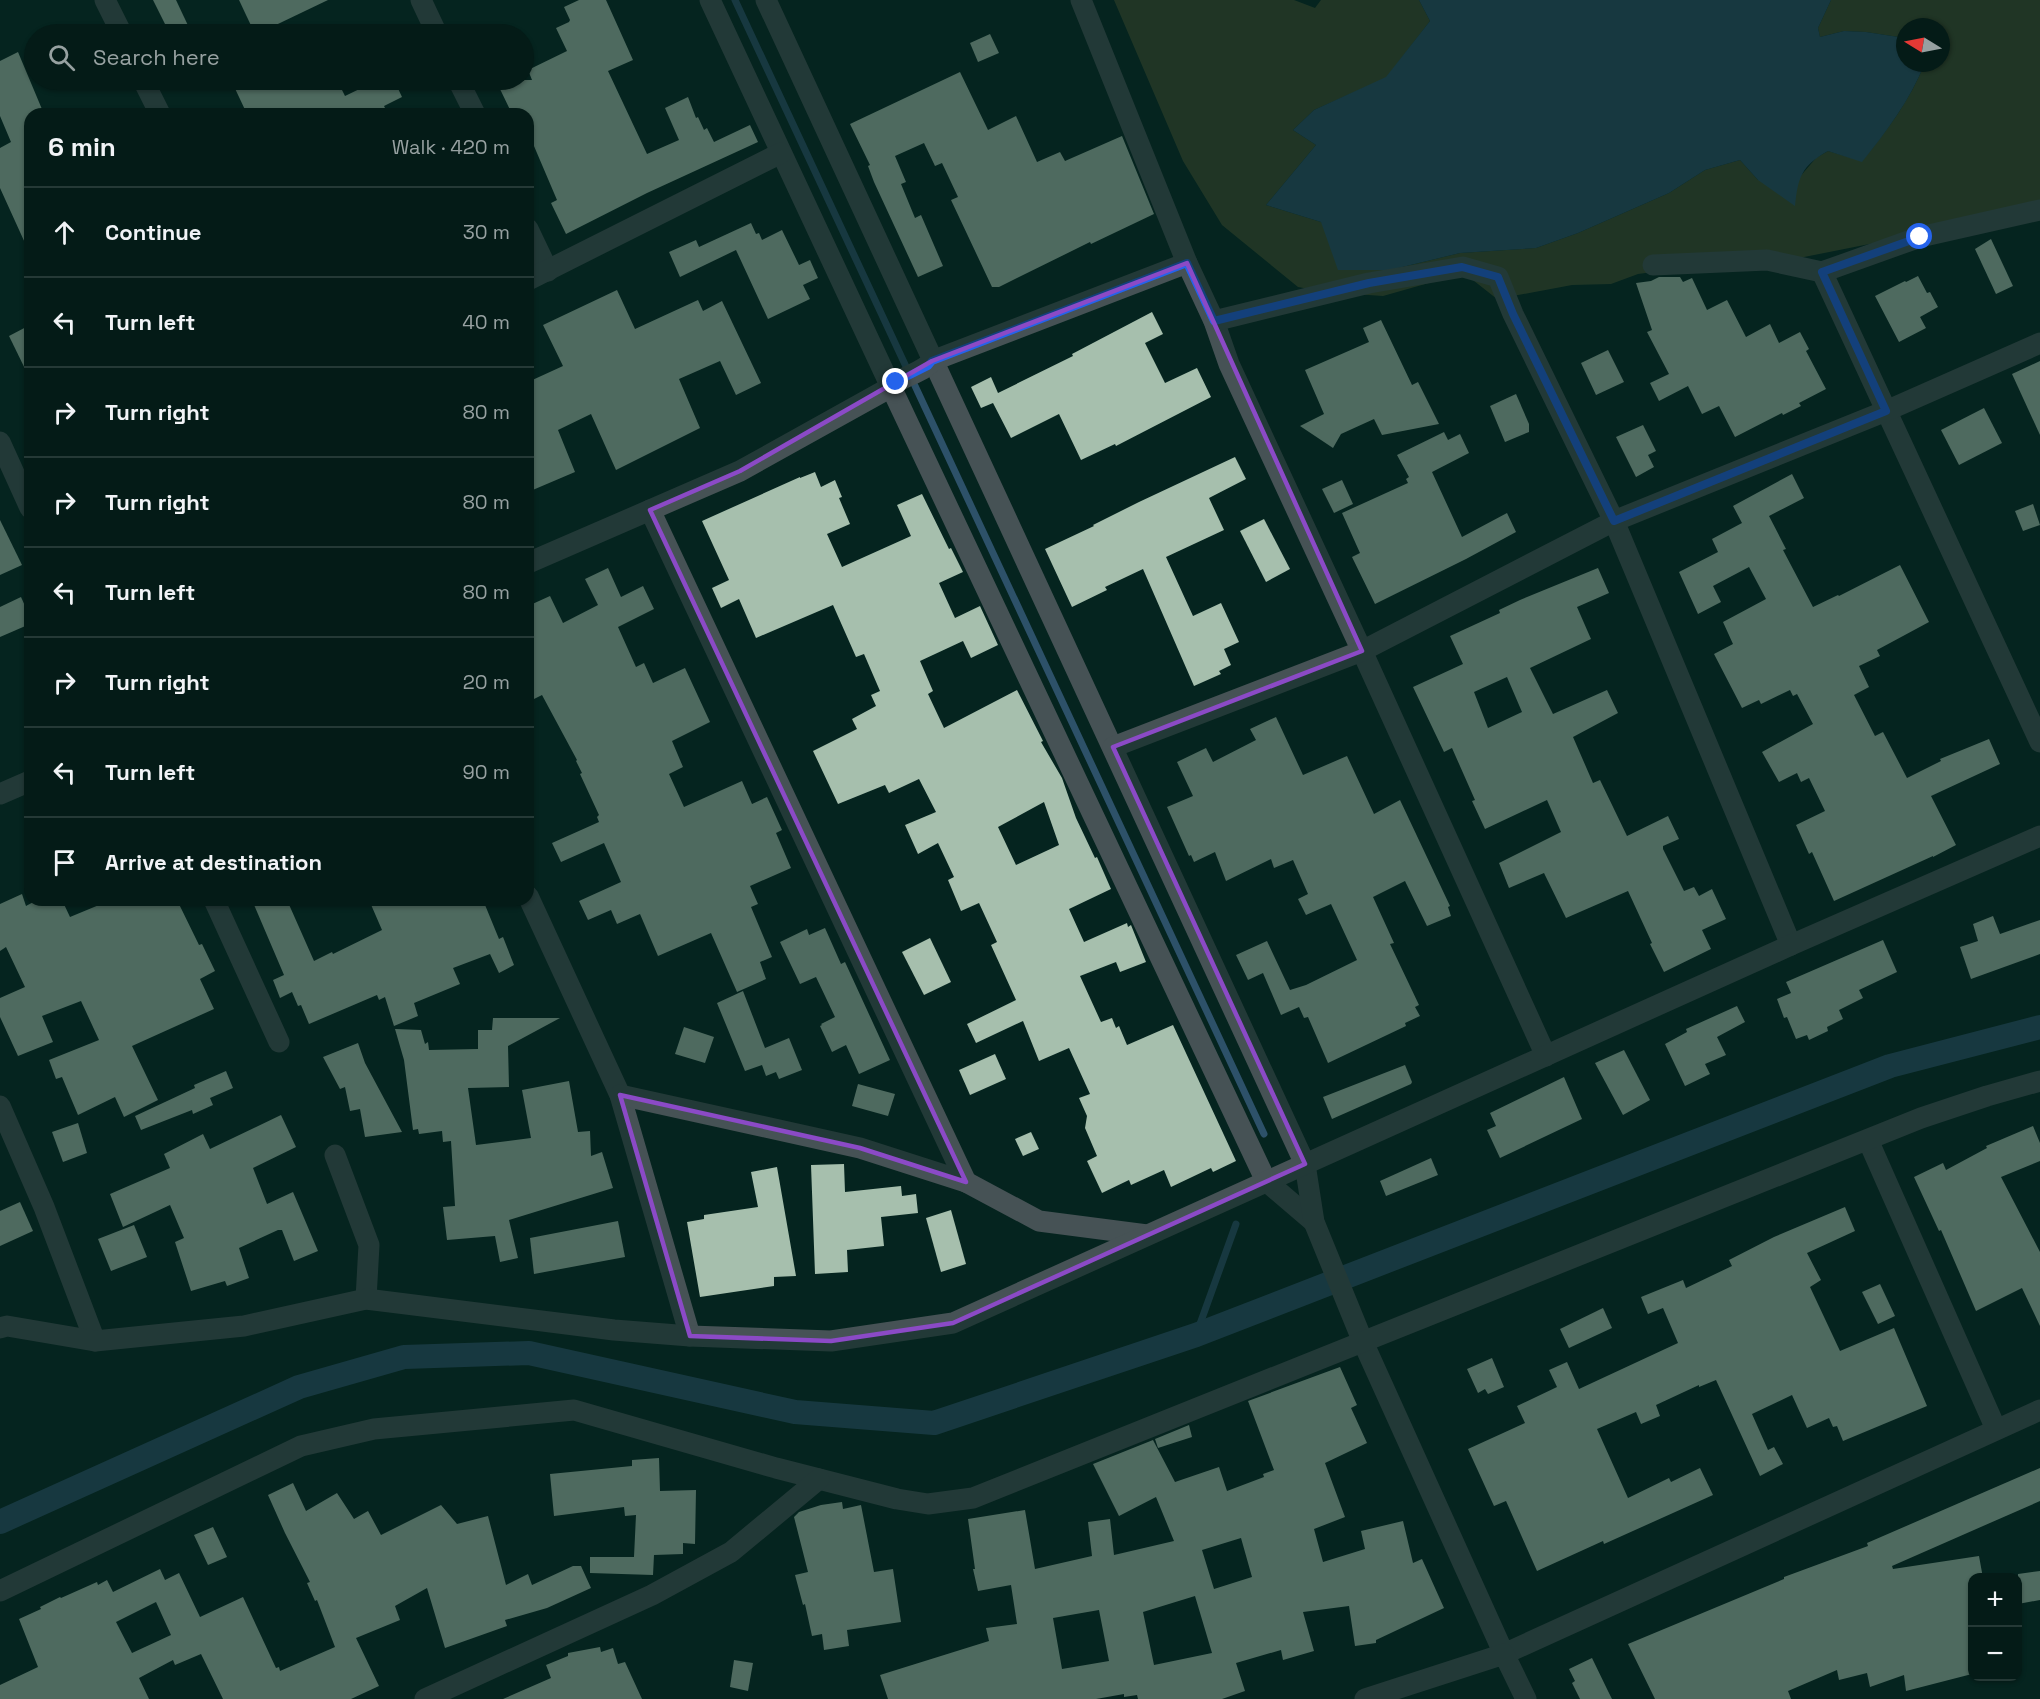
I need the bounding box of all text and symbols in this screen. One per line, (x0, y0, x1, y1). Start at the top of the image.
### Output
north arrow (1896, 18, 1950, 72)
search box (24, 24, 534, 90)
icon: search (45, 41, 78, 74)
text: Search here (93, 43, 220, 71)
text: 6 min (48, 130, 116, 164)
text: Walk · 420 m (392, 134, 510, 160)
icon: ahead (48, 216, 81, 249)
text: Continue (105, 218, 201, 246)
text: 30 m (463, 219, 510, 245)
route start (1906, 223, 1932, 249)
icon: left (48, 306, 81, 339)
text: Turn left (105, 308, 195, 336)
text: 40 m (462, 309, 510, 335)
route end (882, 368, 908, 394)
icon: right (48, 396, 81, 429)
text: Turn right (105, 398, 210, 426)
text: 80 m (462, 399, 510, 425)
icon: right (48, 486, 81, 519)
text: Turn right (105, 488, 210, 516)
text: 80 m (462, 489, 510, 515)
icon: left (48, 576, 81, 609)
text: Turn left (105, 578, 195, 606)
text: 80 m (462, 579, 510, 605)
icon: right (48, 666, 81, 699)
text: Turn right (105, 668, 210, 696)
text: 20 m (463, 669, 510, 695)
icon: left (48, 756, 81, 789)
text: Turn left (105, 758, 195, 786)
text: 90 m (463, 759, 510, 785)
icon: arrive (48, 846, 81, 879)
text: Arrive at destination (105, 848, 322, 876)
map controls (1968, 1573, 2022, 1681)
button: + (1968, 1573, 2022, 1627)
button: − (1968, 1627, 2022, 1681)

